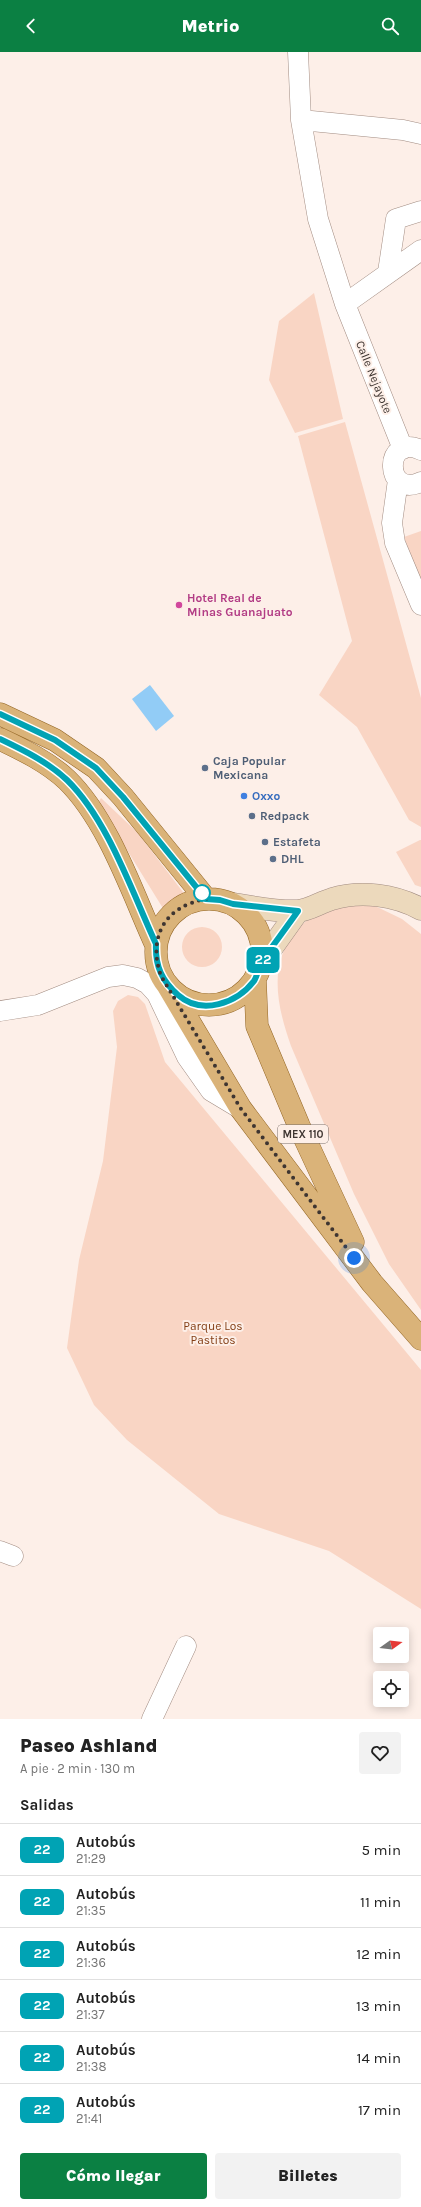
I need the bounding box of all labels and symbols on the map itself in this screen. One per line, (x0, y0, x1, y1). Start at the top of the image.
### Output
street label: Calle Nejayote (353, 339, 395, 415)
place label: Hotel Real de Minas Guanajuato (187, 591, 293, 619)
marker: Hotel Real de Minas Guanajuato (174, 600, 184, 610)
place label: Caja Popular Mexicana (213, 754, 286, 782)
marker: Caja Popular Mexicana (200, 763, 210, 773)
place label: Oxxo (252, 789, 280, 803)
marker: Oxxo (239, 791, 249, 801)
place label: Redpack (260, 809, 309, 823)
marker: Redpack (247, 811, 257, 821)
place label: Estafeta (273, 835, 321, 849)
marker: Estafeta (260, 837, 270, 847)
place label: DHL (281, 852, 304, 866)
marker: DHL (268, 854, 278, 864)
unlabelled marker (193, 884, 211, 902)
line badge: 22 (245, 947, 281, 973)
road number: MEX 110 (278, 1125, 328, 1143)
your location (344, 1248, 364, 1268)
park label: Parque Los Pastitos (183, 1319, 243, 1347)
north arrow (373, 1627, 409, 1663)

